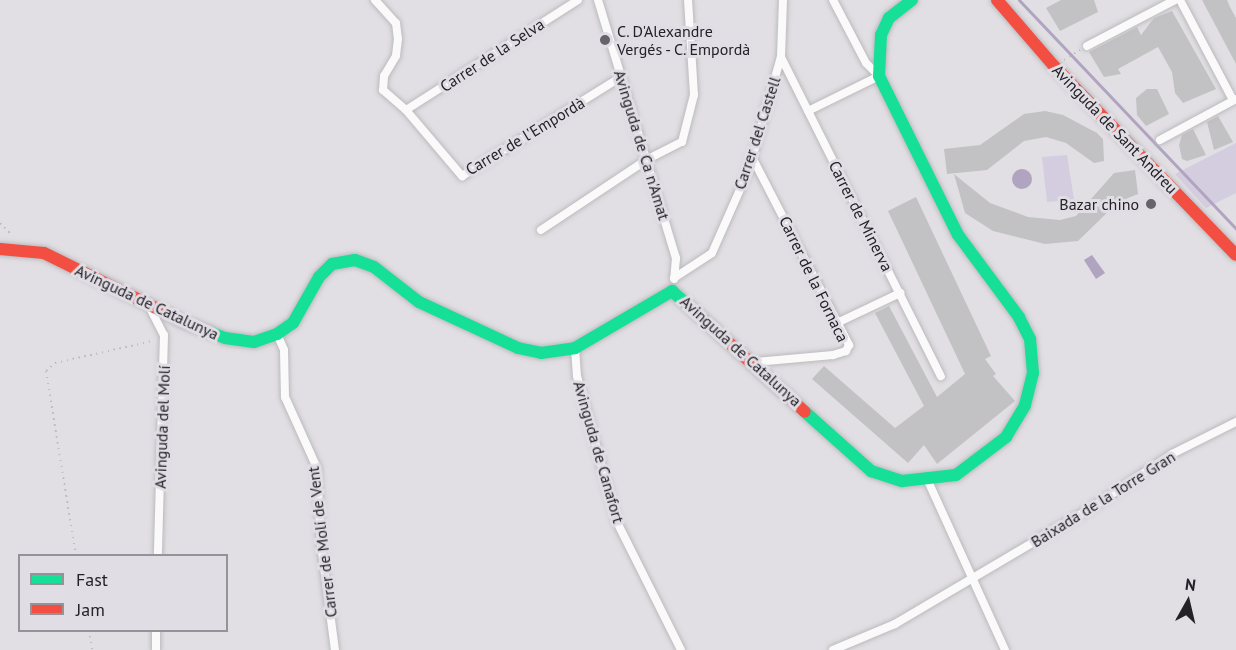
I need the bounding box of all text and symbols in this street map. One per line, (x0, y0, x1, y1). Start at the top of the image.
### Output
street label: Carrer de la Selva (436, 14, 548, 96)
place label: C. D'Alexandre Vergés - C. Empordà (617, 21, 754, 59)
marker: C. D'Alexandre Vergés - C. Empordà (598, 33, 612, 47)
street label: Avinguda de Sant Andreu (1048, 60, 1182, 198)
street label: Avinguda de Ca n'Amat (610, 68, 674, 222)
street label: Carrer del Castell (730, 74, 784, 192)
street label: Carrer de l'Empordà (462, 93, 588, 179)
street label: Carrer de Minerva (825, 158, 897, 274)
place label: Bazar chino (1059, 194, 1139, 214)
marker: Bazar chino (1144, 197, 1158, 211)
street label: Carrer de la Fornaca (775, 213, 853, 345)
street label: Avinguda de Catalunya (72, 260, 222, 344)
street label: Avinguda de Catalunya (677, 292, 805, 410)
street label: Avinguda del Molí (150, 365, 174, 489)
street label: Avinguda de Canafort (570, 379, 628, 525)
street label: Baixada de la Torre Gran (1027, 447, 1179, 551)
street label: Carrer de Molí de Vent (303, 465, 341, 619)
legend (18, 554, 228, 632)
text: Fast (76, 568, 108, 591)
north arrow (1158, 572, 1218, 632)
text: N (1184, 574, 1197, 595)
text: Jam (76, 598, 105, 621)

